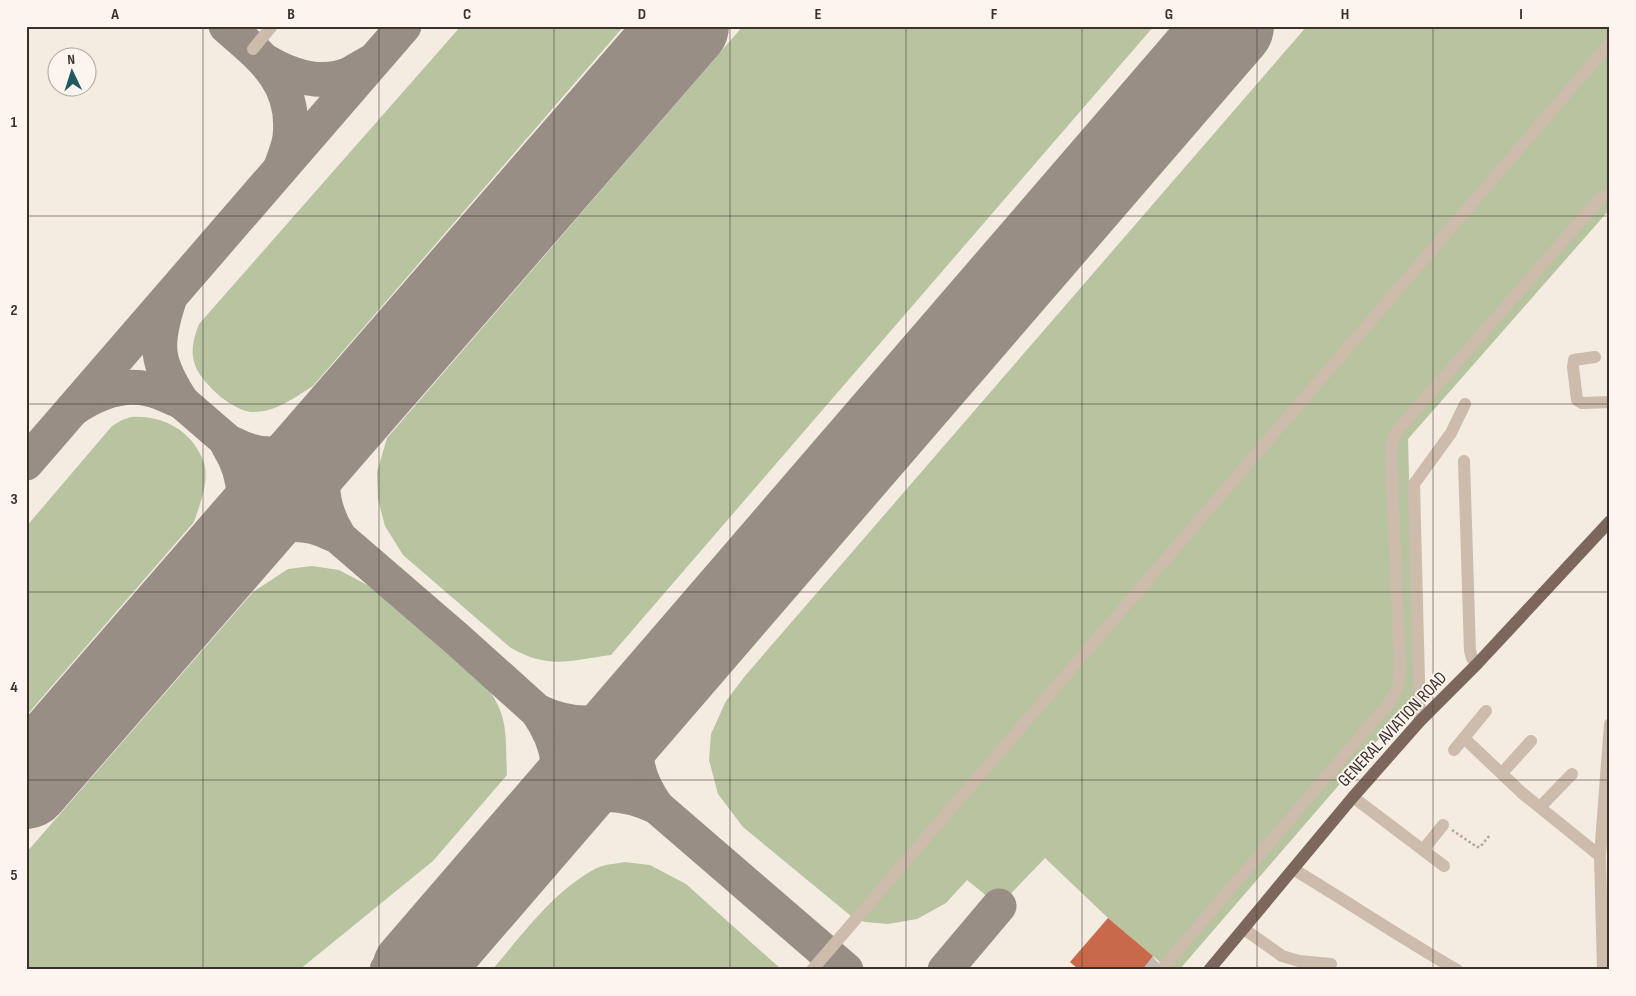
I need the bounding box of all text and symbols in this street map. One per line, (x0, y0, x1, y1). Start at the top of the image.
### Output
text: A (110, 5, 119, 24)
text: B (287, 5, 295, 24)
text: C (463, 5, 471, 24)
text: D (638, 5, 646, 24)
text: E (815, 5, 822, 24)
text: F (991, 5, 998, 24)
text: G (1165, 5, 1173, 24)
text: H (1341, 5, 1349, 24)
text: I (1519, 5, 1523, 24)
north arrow (48, 48, 98, 98)
text: N (67, 51, 75, 68)
text: 1 (11, 113, 18, 132)
text: 2 (10, 301, 18, 320)
text: 3 (10, 490, 18, 509)
street label: GENERAL AVIATION ROAD (1334, 667, 1451, 791)
text: 4 (10, 678, 18, 697)
text: 5 (10, 866, 18, 885)

